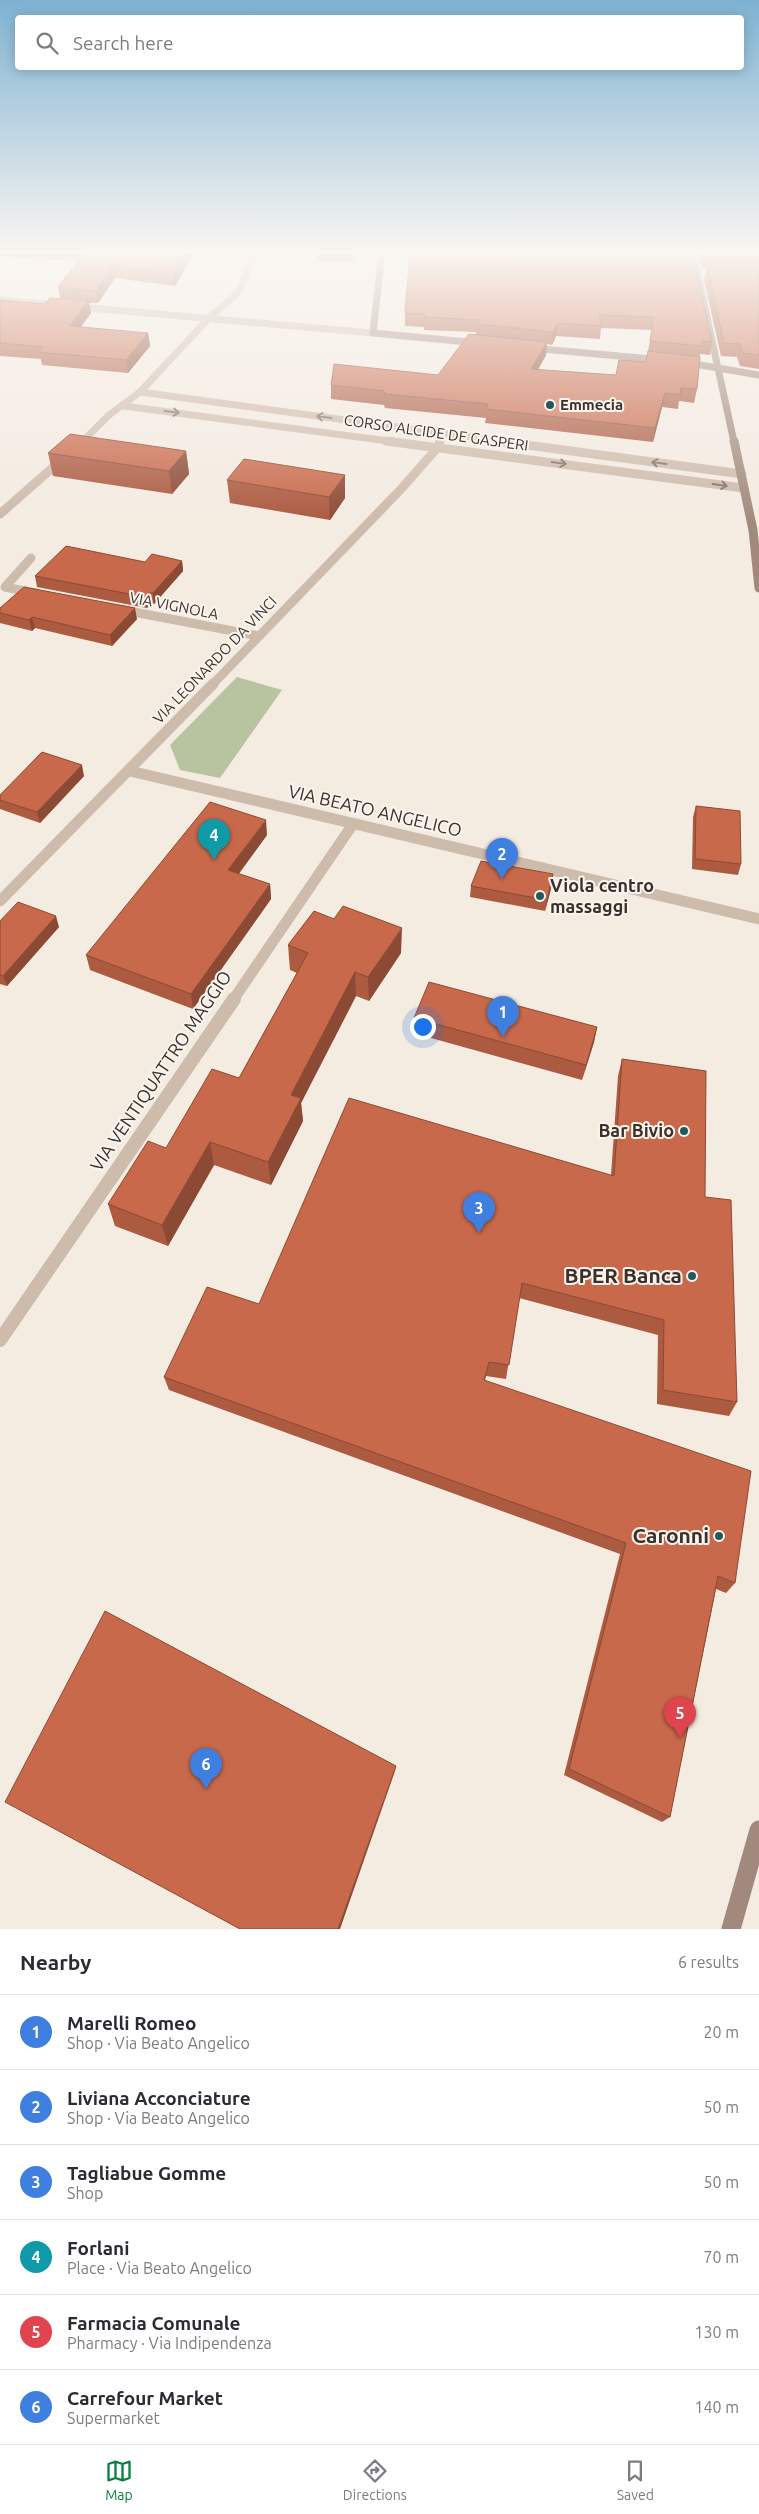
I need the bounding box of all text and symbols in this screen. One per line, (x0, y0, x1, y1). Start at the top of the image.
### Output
search box (15, 15, 744, 70)
icon: search (33, 29, 61, 57)
text: Search here (73, 32, 173, 54)
place label: Emmecia (560, 396, 623, 413)
marker: Emmecia (544, 399, 556, 411)
one-way arrow (164, 407, 180, 417)
street label: CORSO ALCIDE DE GASPERI (343, 411, 529, 454)
one-way arrow (317, 412, 333, 422)
one-way arrow (651, 457, 667, 467)
one-way arrow (551, 459, 567, 469)
one-way arrow (712, 480, 728, 490)
street label: VIA VIGNOLA (128, 589, 220, 622)
street label: VIA LEONARDO DA VINCI (149, 593, 280, 727)
street label: VIA BEATO ANGELICO (287, 780, 464, 840)
pin: 4 (198, 819, 230, 860)
pin: 2 (486, 838, 518, 879)
place label: Viola centro massaggi (550, 875, 654, 916)
marker: Viola centro massaggi (534, 890, 546, 902)
street label: VIA VENTIQUATTRO MAGGIO (86, 967, 236, 1175)
pin: 1 (487, 996, 519, 1037)
your location (410, 1014, 436, 1040)
place label: Bar Bivio (598, 1120, 674, 1140)
marker: Bar Bivio (678, 1125, 690, 1137)
pin: 3 (463, 1192, 495, 1233)
place label: BPER Banca (565, 1263, 682, 1287)
marker: BPER Banca (686, 1270, 698, 1282)
place label: Caronni (632, 1523, 709, 1547)
marker: Caronni (713, 1530, 725, 1542)
pin: 5 (664, 1697, 696, 1738)
pin: 6 (190, 1748, 222, 1789)
text: Nearby (20, 1950, 91, 1974)
text: 6 results (678, 1953, 739, 1971)
text: Marelli Romeo (67, 2012, 196, 2034)
text: 1 (31, 2023, 41, 2041)
text: 20 m (703, 2023, 739, 2041)
text: Shop · Via Beato Angelico (67, 2034, 250, 2052)
text: Liviana Acconciature (67, 2087, 251, 2109)
text: 2 (31, 2098, 41, 2116)
text: 50 m (703, 2098, 739, 2116)
text: Shop · Via Beato Angelico (67, 2109, 250, 2127)
text: Tagliabue Gomme (67, 2162, 226, 2184)
text: 3 (31, 2173, 41, 2191)
text: 50 m (703, 2173, 739, 2191)
text: Shop (67, 2184, 103, 2202)
text: Forlani (67, 2237, 129, 2259)
text: 4 (31, 2248, 41, 2266)
text: 70 m (703, 2248, 739, 2266)
text: Place · Via Beato Angelico (67, 2259, 252, 2277)
text: Farmacia Comunale (67, 2312, 240, 2334)
text: 5 (31, 2323, 41, 2341)
text: 130 m (694, 2323, 739, 2341)
text: Pharmacy · Via Indipendenza (67, 2334, 272, 2352)
text: Carrefour Market (67, 2387, 223, 2409)
text: 6 (31, 2398, 41, 2416)
text: 140 m (694, 2398, 739, 2416)
text: Supermarket (67, 2409, 160, 2427)
tab: Map (105, 2457, 133, 2503)
tab: Directions (343, 2457, 407, 2503)
tab: Saved (617, 2457, 654, 2503)

